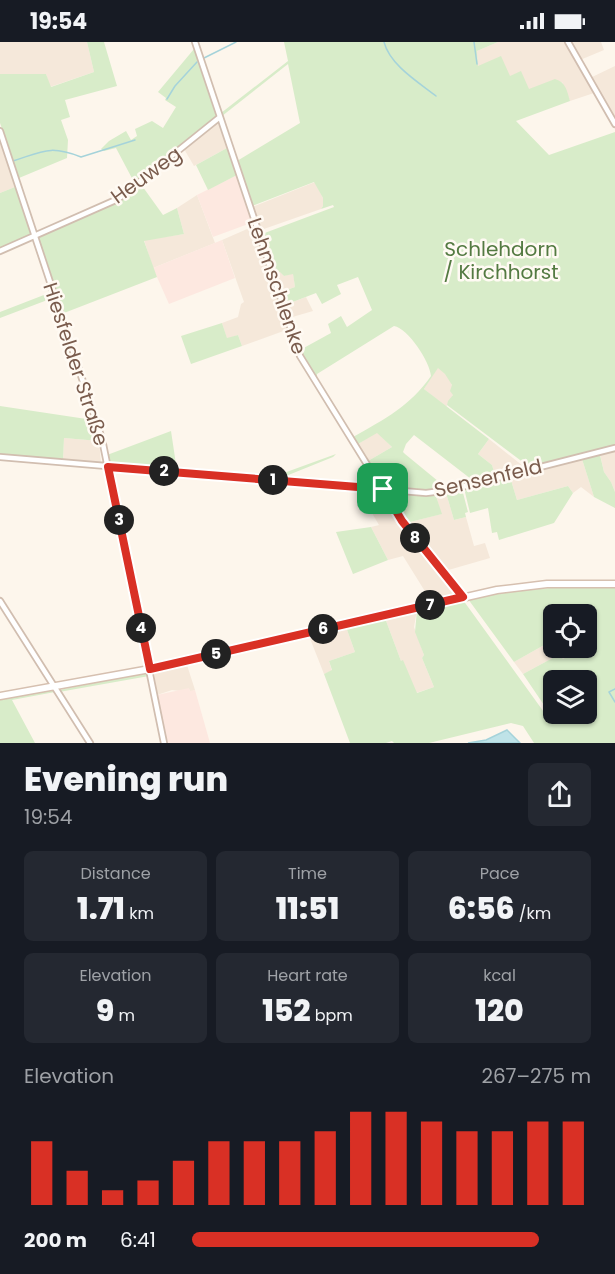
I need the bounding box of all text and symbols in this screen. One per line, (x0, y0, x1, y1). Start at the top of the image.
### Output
text: 19:54 (30, 6, 87, 37)
street label: Heuweg (105, 140, 187, 210)
street label: Lehmschlenke (241, 214, 313, 358)
park label: Schlehdorn / Kirchhorst (444, 235, 558, 286)
street label: Hiesfelder Straße (36, 279, 116, 449)
street label: Sensenfeld (431, 452, 545, 504)
pin: 2 (149, 456, 179, 486)
text: 2 (159, 459, 169, 482)
pin (357, 463, 408, 514)
pin: 1 (258, 465, 288, 495)
text: 1 (270, 468, 276, 491)
icon: arrive (366, 472, 399, 505)
pin: 3 (104, 505, 134, 535)
text: 3 (114, 508, 124, 531)
pin: 8 (400, 523, 430, 553)
text: 8 (410, 526, 420, 549)
pin: 7 (415, 590, 445, 620)
text: 7 (426, 593, 434, 616)
map controls (543, 604, 597, 724)
button: locate (543, 604, 597, 658)
pin: 4 (126, 613, 156, 643)
pin: 6 (308, 614, 338, 644)
text: 4 (136, 616, 146, 639)
text: 6 (318, 617, 328, 640)
pin: 5 (201, 639, 231, 669)
text: 5 (211, 642, 221, 665)
button: layers (543, 670, 597, 724)
text: Evening run (24, 756, 228, 803)
button: share (528, 763, 591, 826)
text: 19:54 (24, 803, 72, 831)
text: Distance (80, 862, 151, 885)
text: Time (288, 862, 327, 885)
text: Pace (480, 862, 519, 885)
text: 1.71 (77, 887, 125, 930)
text: 11:51 (276, 887, 339, 930)
text: 6:56 (448, 887, 515, 930)
text: km (125, 902, 154, 925)
text: /km (515, 902, 551, 925)
text: Elevation (79, 964, 152, 987)
text: Heart rate (267, 964, 348, 987)
text: kcal (483, 964, 516, 987)
text: 9 (96, 989, 114, 1032)
text: 152 (262, 989, 310, 1032)
text: 120 (475, 989, 524, 1032)
text: m (114, 1004, 135, 1027)
text: bpm (310, 1004, 353, 1027)
text: Elevation (24, 1062, 114, 1090)
text: 267–275 m (481, 1062, 591, 1090)
text: 200 m (24, 1226, 87, 1254)
text: 6:41 (120, 1226, 156, 1254)

